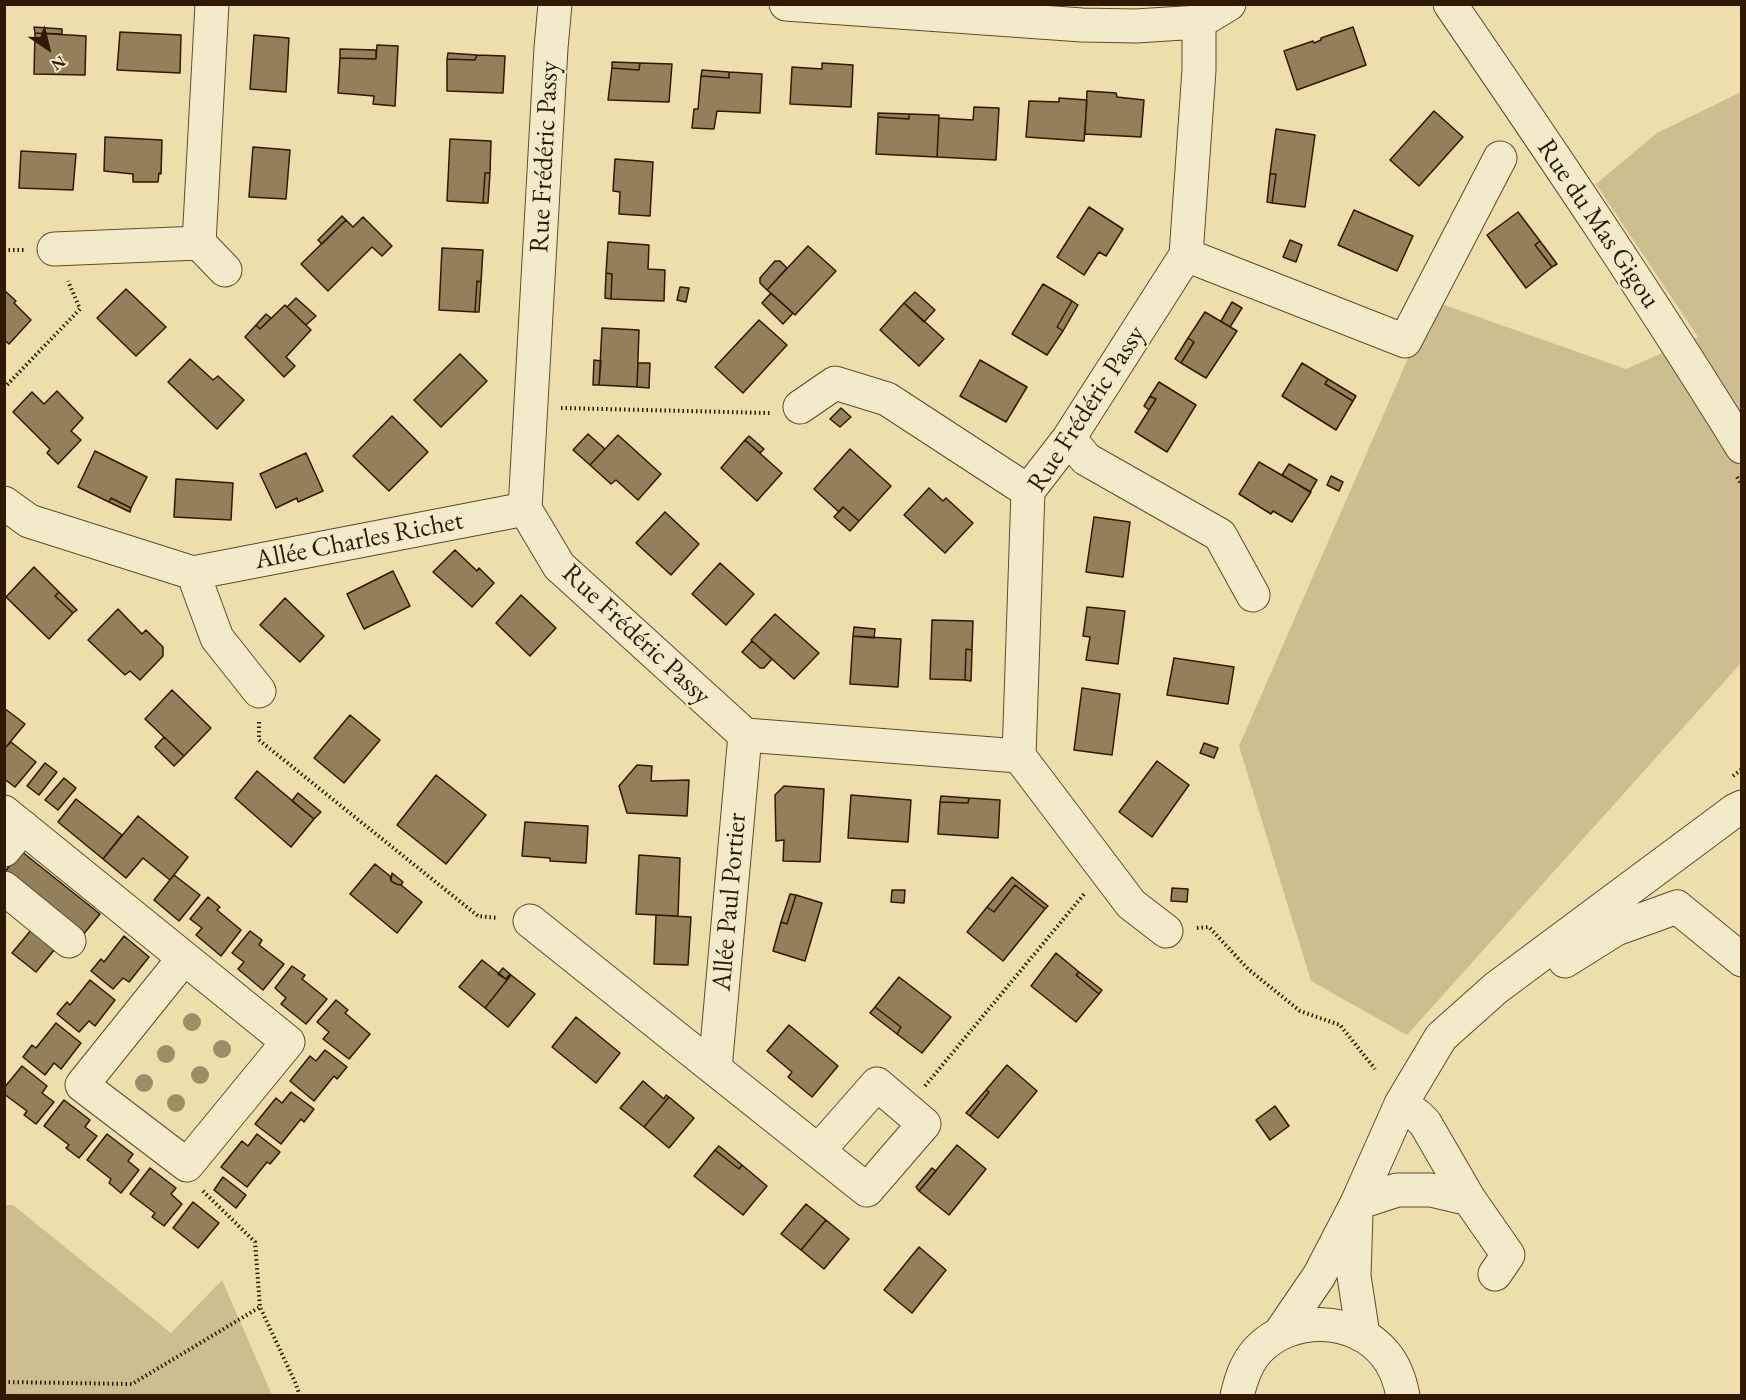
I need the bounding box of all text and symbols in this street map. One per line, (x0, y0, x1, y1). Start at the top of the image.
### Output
north arrow (18, 18, 78, 78)
text: N (47, 51, 70, 75)
street label: Rue Frédéric Passy (524, 60, 566, 254)
street label: Rue du Mas Gigou (1529, 133, 1667, 315)
street label: Rue Frédéric Passy (1021, 320, 1153, 498)
street label: Allée Charles Richet (252, 505, 466, 577)
street label: Rue Frédéric Passy (555, 558, 717, 712)
street label: Allée Paul Portier (706, 812, 754, 992)

